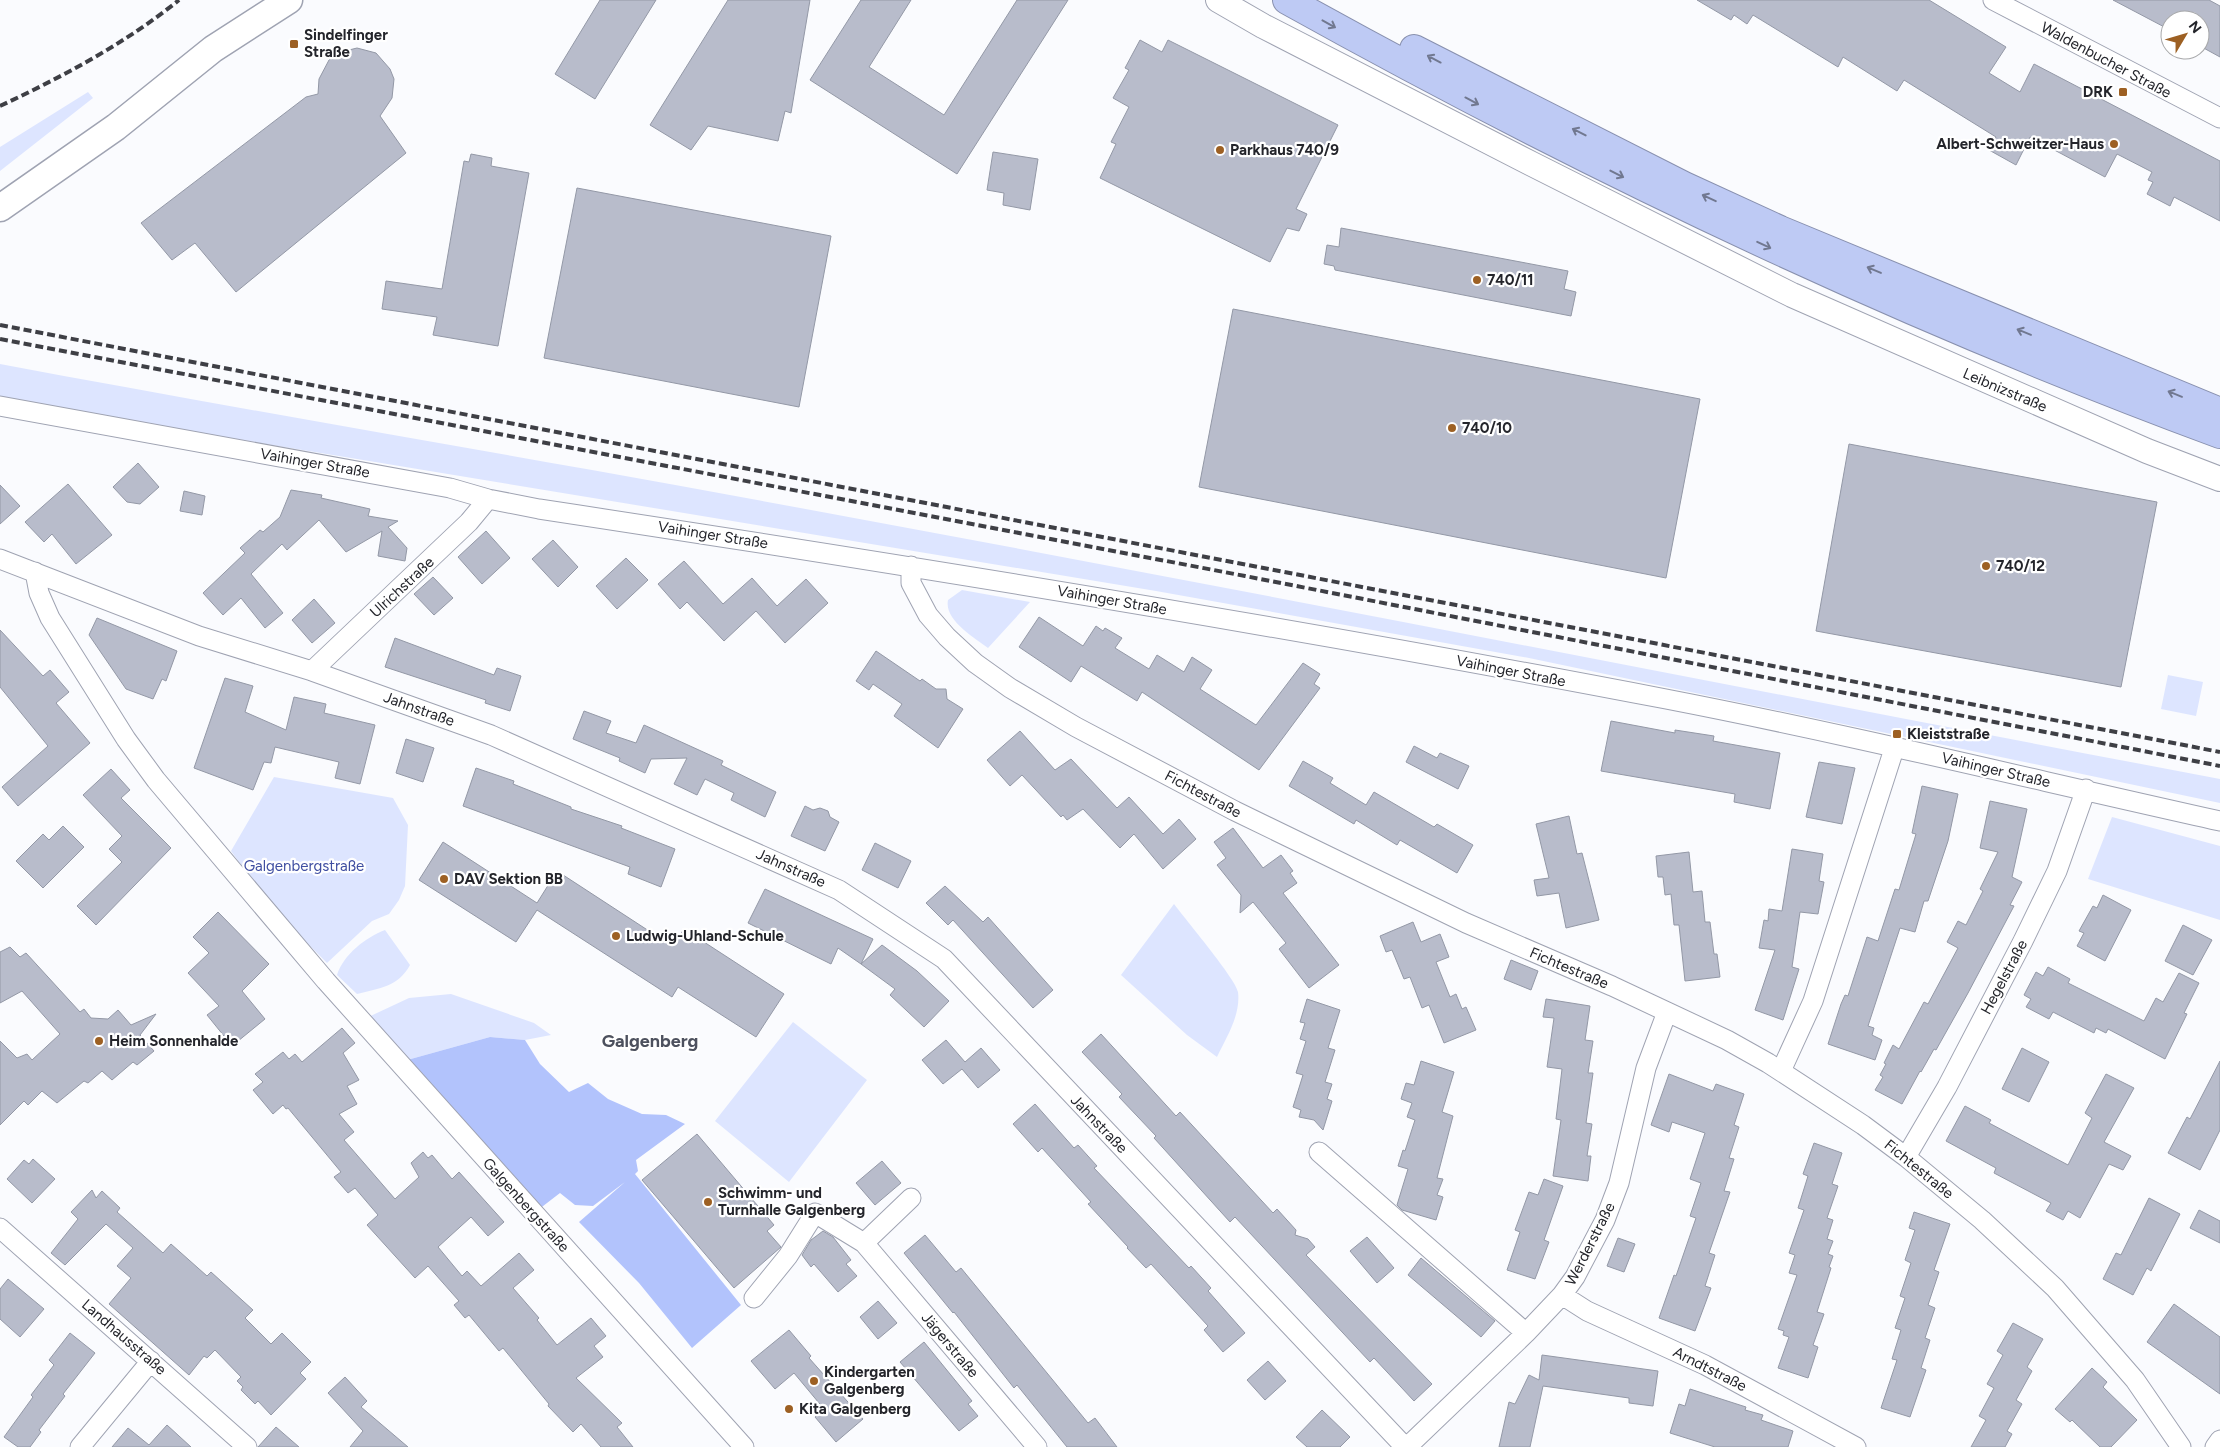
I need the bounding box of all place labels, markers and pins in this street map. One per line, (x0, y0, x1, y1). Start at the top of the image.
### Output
place label: Sindelfinger Straße (304, 26, 388, 61)
marker: Sindelfinger Straße (288, 38, 300, 50)
place label: DRK (2083, 83, 2113, 101)
marker: DRK (2117, 86, 2129, 98)
place label: Albert-Schweitzer-Haus (1936, 135, 2104, 153)
marker: Albert-Schweitzer-Haus (2108, 138, 2120, 150)
place label: Parkhaus 740/9 (1230, 141, 1339, 159)
marker: Parkhaus 740/9 (1214, 144, 1226, 156)
place label: 740/11 (1487, 271, 1534, 289)
marker: 740/11 (1471, 274, 1483, 286)
place label: 740/10 (1462, 419, 1512, 437)
marker: 740/10 (1446, 422, 1458, 434)
place label: 740/12 (1996, 557, 2045, 575)
marker: 740/12 (1980, 560, 1992, 572)
place label: Kleiststraße (1907, 725, 1990, 743)
marker: Kleiststraße (1891, 728, 1903, 740)
place label: DAV Sektion BB (454, 870, 563, 888)
marker: DAV Sektion BB (438, 873, 450, 885)
place label: Ludwig-Uhland-Schule (626, 927, 785, 945)
marker: Ludwig-Uhland-Schule (610, 930, 622, 942)
place label: Heim Sonnenhalde (109, 1032, 239, 1050)
marker: Heim Sonnenhalde (93, 1035, 105, 1047)
place label: Schwimm- und Turnhalle Galgenberg (718, 1184, 865, 1219)
marker: Schwimm- und Turnhalle Galgenberg (702, 1196, 714, 1208)
place label: Kindergarten Galgenberg (824, 1363, 915, 1398)
marker: Kindergarten Galgenberg (808, 1375, 820, 1387)
place label: Kita Galgenberg (799, 1400, 911, 1418)
marker: Kita Galgenberg (783, 1403, 795, 1415)

